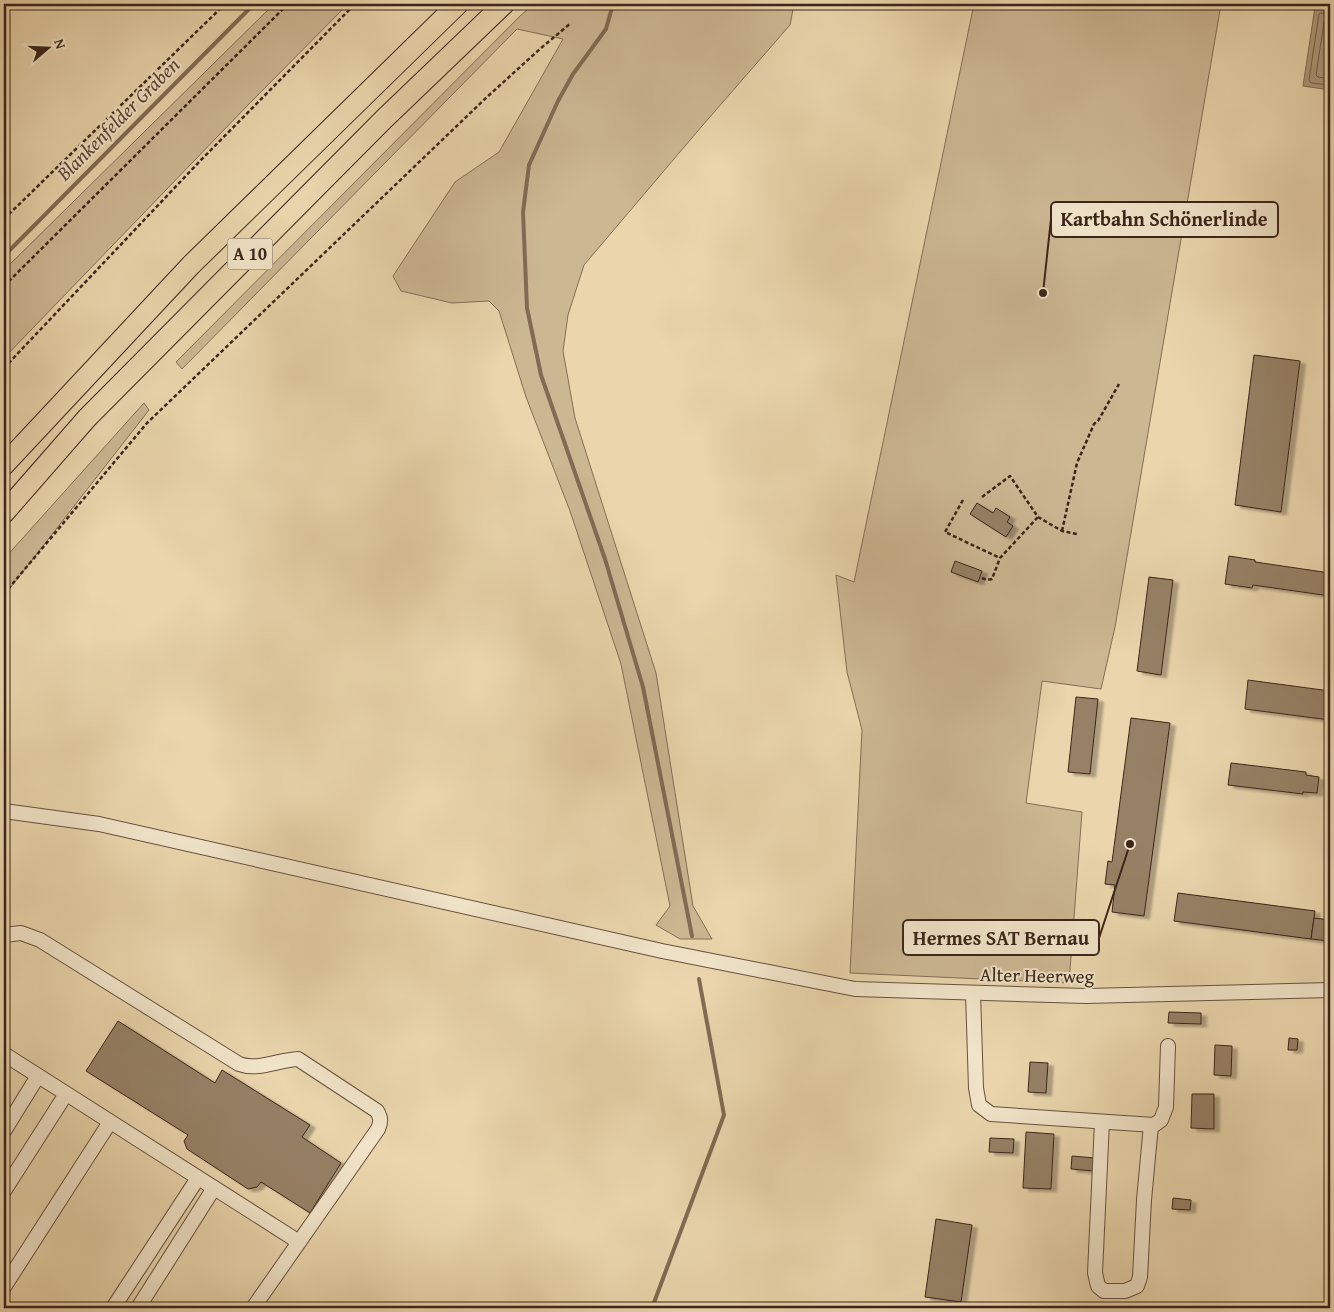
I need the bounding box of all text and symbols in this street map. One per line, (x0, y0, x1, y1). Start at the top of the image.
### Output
north arrow (22, 22, 72, 72)
text: N (49, 36, 71, 52)
water label: Blankenfelder Graben (49, 50, 186, 188)
callout: Kartbahn Schönerlinde (1051, 202, 1278, 237)
text: Kartbahn Schönerlinde (1060, 204, 1268, 233)
road number: A 10 (228, 238, 272, 270)
callout: Hermes SAT Bernau (903, 920, 1099, 955)
text: Hermes SAT Bernau (913, 923, 1090, 952)
street label: Alter Heerweg (980, 960, 1095, 990)

